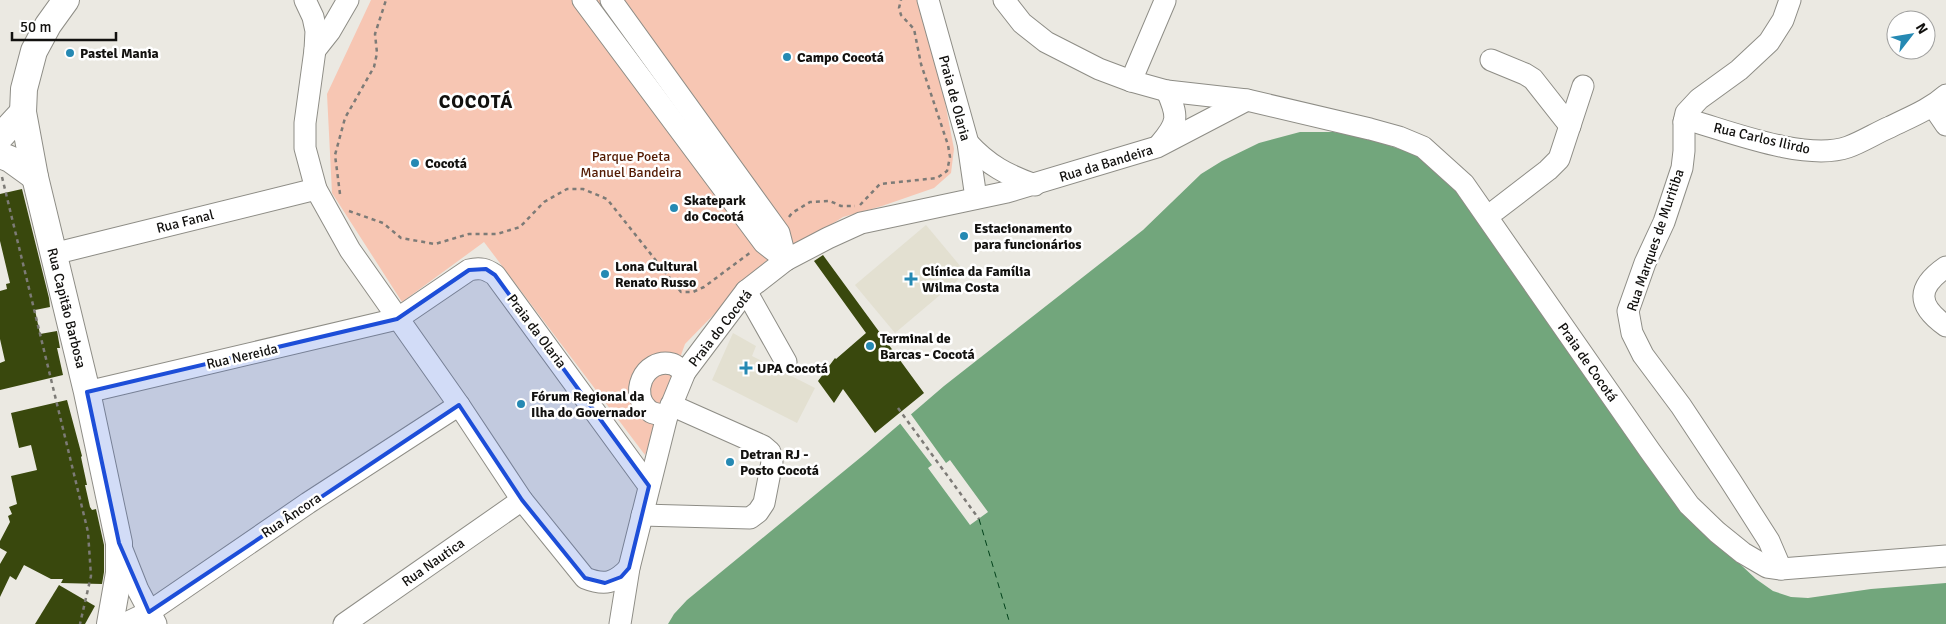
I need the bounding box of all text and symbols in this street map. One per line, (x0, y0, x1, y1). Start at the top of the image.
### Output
scale bar (12, 10, 116, 42)
north arrow (1886, 10, 1936, 60)
text: 50 m (20, 18, 51, 36)
text: N (1912, 20, 1932, 37)
place label: Pastel Mania (80, 45, 159, 62)
marker: Pastel Mania (64, 47, 76, 59)
place label: Campo Cocotá (797, 49, 884, 66)
marker: Campo Cocotá (781, 51, 793, 63)
street label: Praia de Olaria (935, 53, 974, 143)
district label: COCOTÁ (439, 90, 513, 114)
street label: Rua Carlos Ilirdo (1712, 119, 1812, 158)
street label: Rua da Bandeira (1057, 141, 1155, 186)
park label: Parque Poeta Manuel Bandeira (580, 148, 682, 181)
place label: Cocotá (425, 155, 467, 172)
marker: Cocotá (409, 157, 421, 169)
street label: Rua Marques de Muritiba (1623, 167, 1688, 314)
place label: Skatepark do Cocotá (684, 192, 747, 225)
marker: Skatepark do Cocotá (668, 202, 680, 214)
street label: Rua Fanal (155, 206, 216, 237)
place label: Estacionamento para funcionários (974, 220, 1081, 253)
marker: Estacionamento para funcionários (958, 230, 970, 242)
street label: Rua Capitão Barbosa (43, 246, 90, 370)
place label: Lona Cultural Renato Russo (615, 258, 698, 291)
place label: Clínica da Família Wilma Costa (922, 263, 1031, 296)
marker: Lona Cultural Renato Russo (599, 268, 611, 280)
marker: Clínica da Família Wilma Costa (904, 272, 918, 286)
street label: Praia do Cocotá (685, 286, 756, 370)
street label: Praia da Olaria (503, 291, 570, 372)
street label: Praia de Cocotá (1554, 319, 1621, 405)
place label: Terminal de Barcas - Cocotá (880, 330, 975, 363)
street label: Rua Nereida (205, 340, 279, 373)
marker: Terminal de Barcas - Cocotá (864, 340, 876, 352)
place label: UPA Cocotá (757, 360, 828, 377)
marker: UPA Cocotá (739, 361, 753, 375)
place label: Fórum Regional da Ilha do Governador (531, 388, 647, 421)
marker: Fórum Regional da Ilha do Governador (515, 398, 527, 410)
place label: Detran RJ - Posto Cocotá (740, 446, 819, 479)
marker: Detran RJ - Posto Cocotá (724, 456, 736, 468)
street label: Rua Âncora (258, 489, 324, 542)
street label: Rua Nautica (399, 535, 468, 590)

